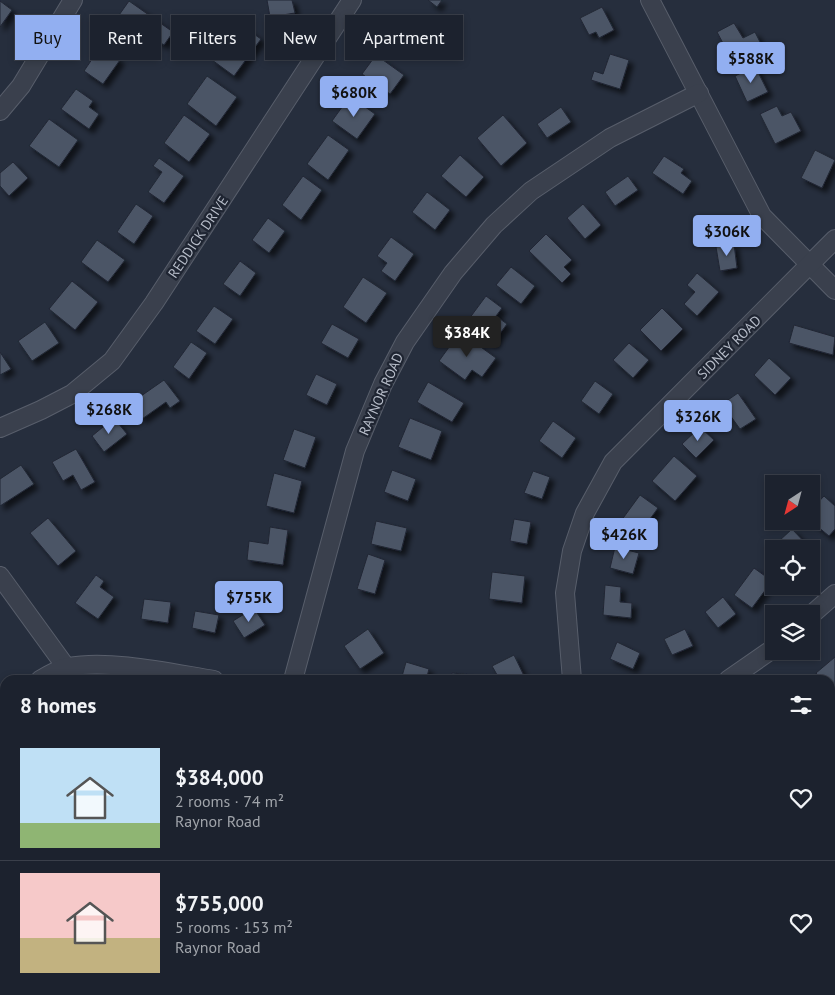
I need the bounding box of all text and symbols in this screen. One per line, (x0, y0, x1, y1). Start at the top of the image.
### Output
chip: Buy (15, 15, 80, 60)
chip: Rent (90, 15, 161, 60)
chip: Filters (171, 15, 255, 60)
chip: New (265, 15, 335, 60)
chip: Apartment (345, 15, 463, 60)
pin: $588K (716, 42, 786, 84)
text: $588K (728, 48, 774, 68)
pin: $680K (319, 76, 389, 118)
text: $680K (331, 82, 377, 102)
street label: REDDICK DRIVE (164, 193, 232, 281)
pin: $306K (692, 214, 762, 257)
text: $306K (704, 221, 750, 241)
street label: SIDNEY ROAD (693, 311, 765, 383)
pin: $384K (432, 316, 502, 358)
text: $384K (444, 322, 490, 342)
street label: RAYNOR ROAD (355, 350, 407, 438)
pin: $268K (74, 392, 144, 435)
text: $268K (86, 399, 132, 419)
pin: $326K (663, 400, 733, 442)
text: $326K (675, 406, 721, 426)
north arrow (765, 475, 820, 530)
map controls (765, 475, 820, 660)
pin: $426K (589, 518, 659, 560)
text: $426K (601, 524, 647, 544)
button: locate (765, 540, 820, 595)
pin: $755K (214, 580, 284, 623)
text: $755K (226, 587, 272, 607)
button: layers (765, 605, 820, 660)
icon: filters (787, 691, 815, 719)
text: 8 homes (20, 692, 96, 719)
text: $384,000 (175, 764, 264, 791)
icon: home (60, 768, 120, 828)
icon: heart (787, 784, 815, 812)
text: 2 rooms · 74 m² (175, 791, 284, 811)
text: Raynor Road (175, 811, 261, 831)
text: $755,000 (175, 890, 264, 917)
icon: home (60, 893, 120, 953)
icon: heart (787, 909, 815, 937)
text: 5 rooms · 153 m² (175, 917, 293, 937)
text: Raynor Road (175, 937, 261, 957)

